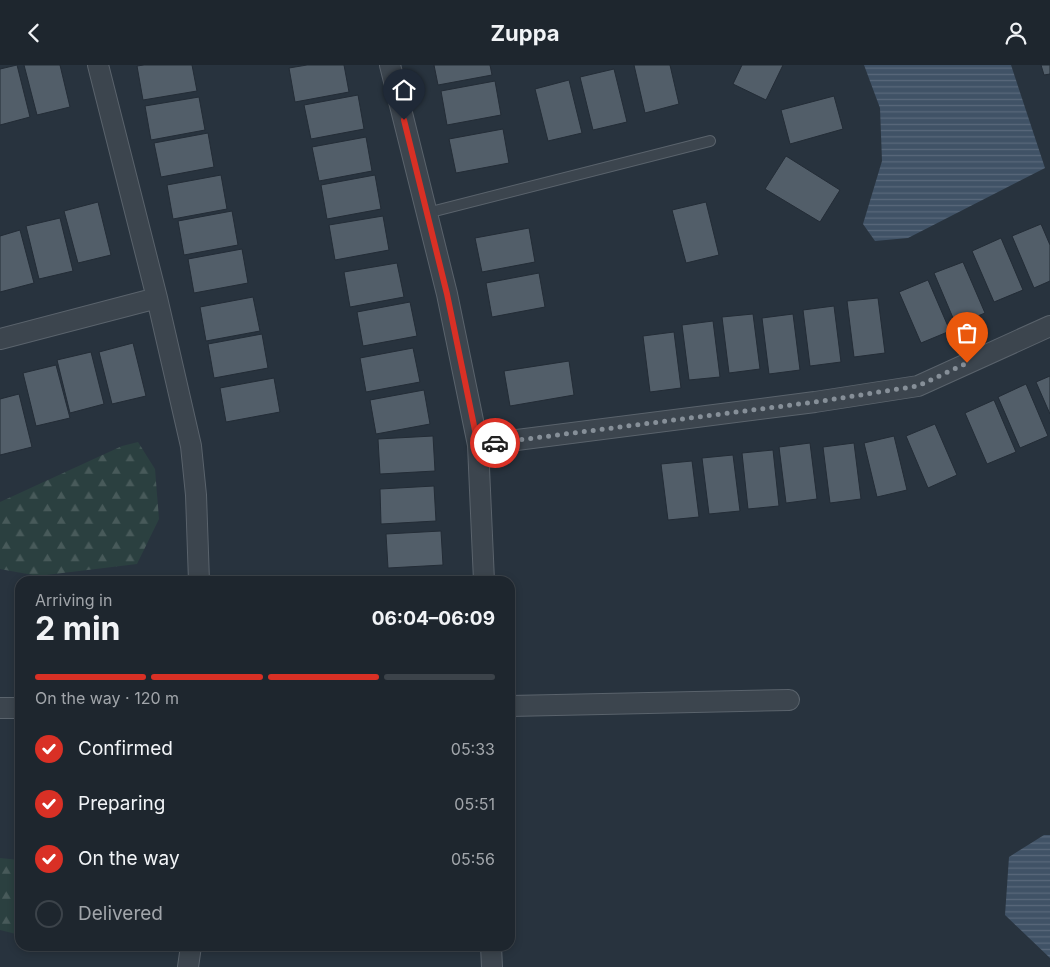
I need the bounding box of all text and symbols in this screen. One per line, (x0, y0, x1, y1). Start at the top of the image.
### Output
icon: back (20, 19, 48, 47)
icon: person (1002, 19, 1030, 47)
text: Zuppa (490, 20, 560, 46)
pin (383, 69, 425, 120)
icon: home (390, 76, 418, 104)
pin (946, 312, 988, 363)
icon: bag (953, 319, 981, 347)
courier (470, 418, 520, 468)
icon: car (481, 429, 509, 457)
text: Arriving in (35, 590, 112, 610)
text: 06:04–06:09 (372, 607, 495, 630)
text: 2 min (35, 609, 121, 648)
text: On the way · 120 m (35, 688, 179, 708)
icon: check (35, 735, 63, 763)
text: Confirmed (78, 737, 173, 760)
text: 05:33 (451, 739, 495, 759)
icon: check (35, 790, 63, 818)
text: Preparing (78, 792, 165, 815)
text: 05:51 (454, 794, 495, 814)
icon: check (35, 845, 63, 873)
text: On the way (78, 847, 180, 870)
text: 05:56 (451, 849, 495, 869)
text: Delivered (78, 902, 163, 925)

